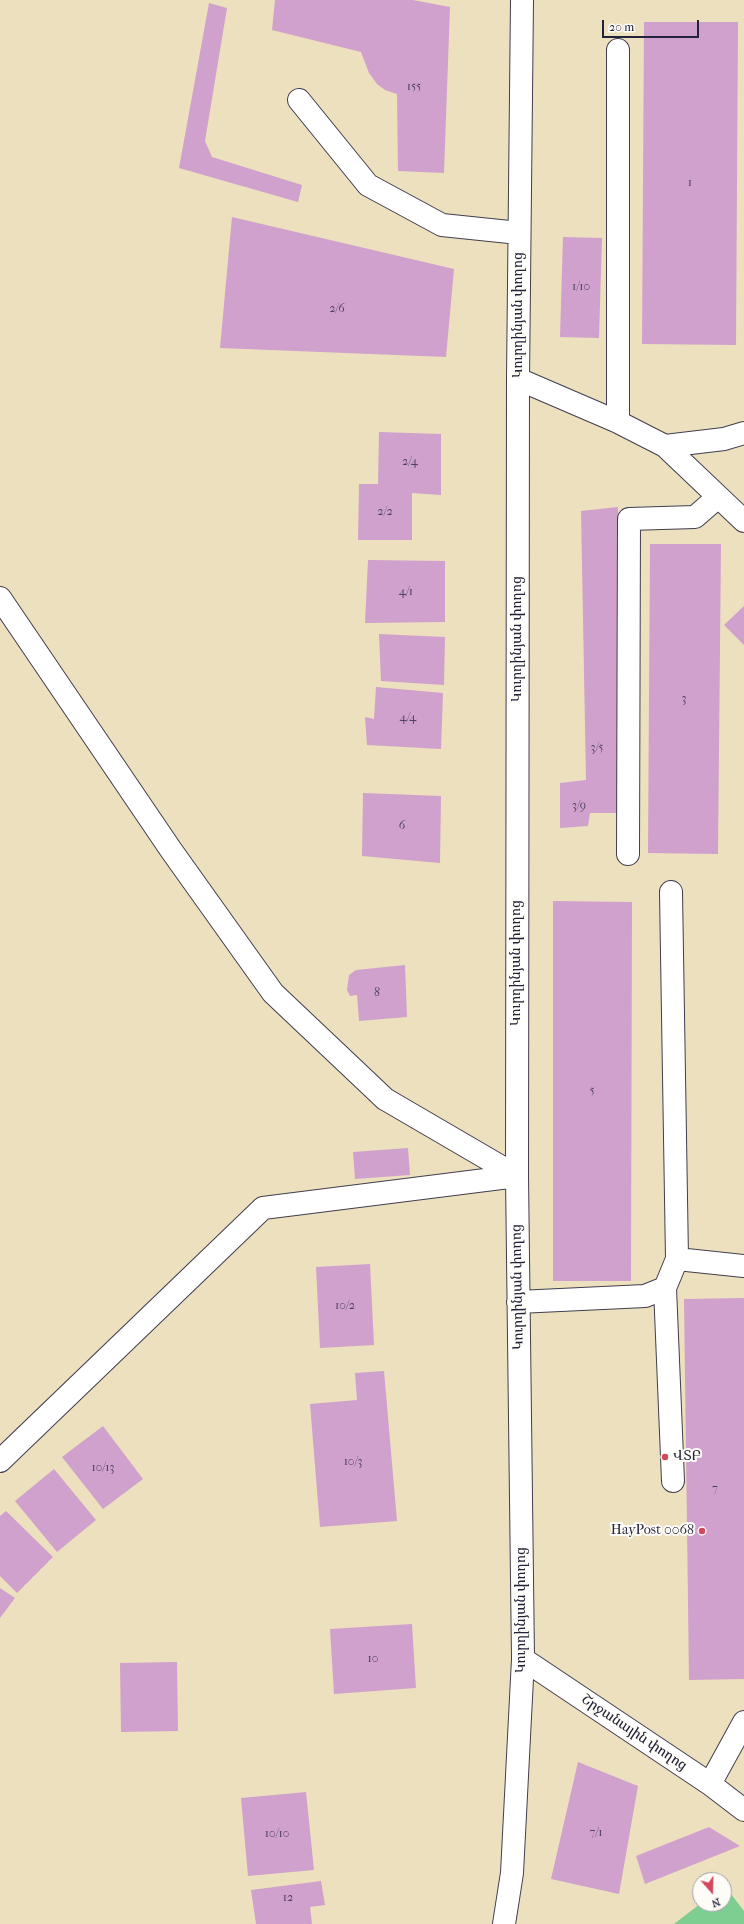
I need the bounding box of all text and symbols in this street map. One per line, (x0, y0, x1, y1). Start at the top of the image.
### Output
scale bar (604, 12, 701, 38)
text: 20 m (609, 20, 634, 34)
house number: 155 (407, 80, 421, 94)
house number: 1 (688, 176, 692, 190)
street label: Կուրղինյան փողոց (511, 252, 527, 378)
house number: 1/10 (572, 280, 590, 294)
house number: 2/6 (329, 302, 345, 316)
house number: 2/4 (402, 455, 418, 469)
house number: 2/2 (377, 505, 393, 519)
street label: Կուրղինյան փողոց (510, 576, 526, 702)
house number: 4/1 (399, 585, 413, 599)
house number: 3 (682, 692, 686, 706)
house number: 4/4 (400, 711, 416, 725)
house number: 3/5 (590, 741, 604, 755)
house number: 3/9 (572, 799, 586, 813)
house number: 6 (399, 819, 405, 833)
street label: Կուրղինյան փողոց (509, 900, 525, 1026)
house number: 8 (374, 986, 380, 1000)
house number: 5 (589, 1084, 595, 1098)
street label: Կուրղինյան փողոց (509, 1224, 527, 1350)
house number: 10/2 (335, 1299, 355, 1313)
place label: ՎՏԲ (673, 1449, 701, 1465)
marker: ՎՏԲ (660, 1452, 670, 1462)
house number: 10/3 (344, 1455, 362, 1469)
house number: 10/13 (92, 1461, 114, 1475)
house number: 7 (712, 1482, 718, 1496)
place label: HayPost 0068 (611, 1523, 694, 1539)
marker: HayPost 0068 (697, 1526, 707, 1536)
street label: Կուրղինյան փողոց (514, 1547, 530, 1673)
house number: 10 (368, 1652, 378, 1666)
street label: Շրջանային փողոց (578, 1691, 690, 1775)
house number: 7/1 (590, 1826, 602, 1840)
house number: 10/10 (265, 1827, 289, 1841)
north arrow (692, 1872, 732, 1912)
house number: 12 (283, 1891, 293, 1905)
text: N (710, 1895, 722, 1910)

